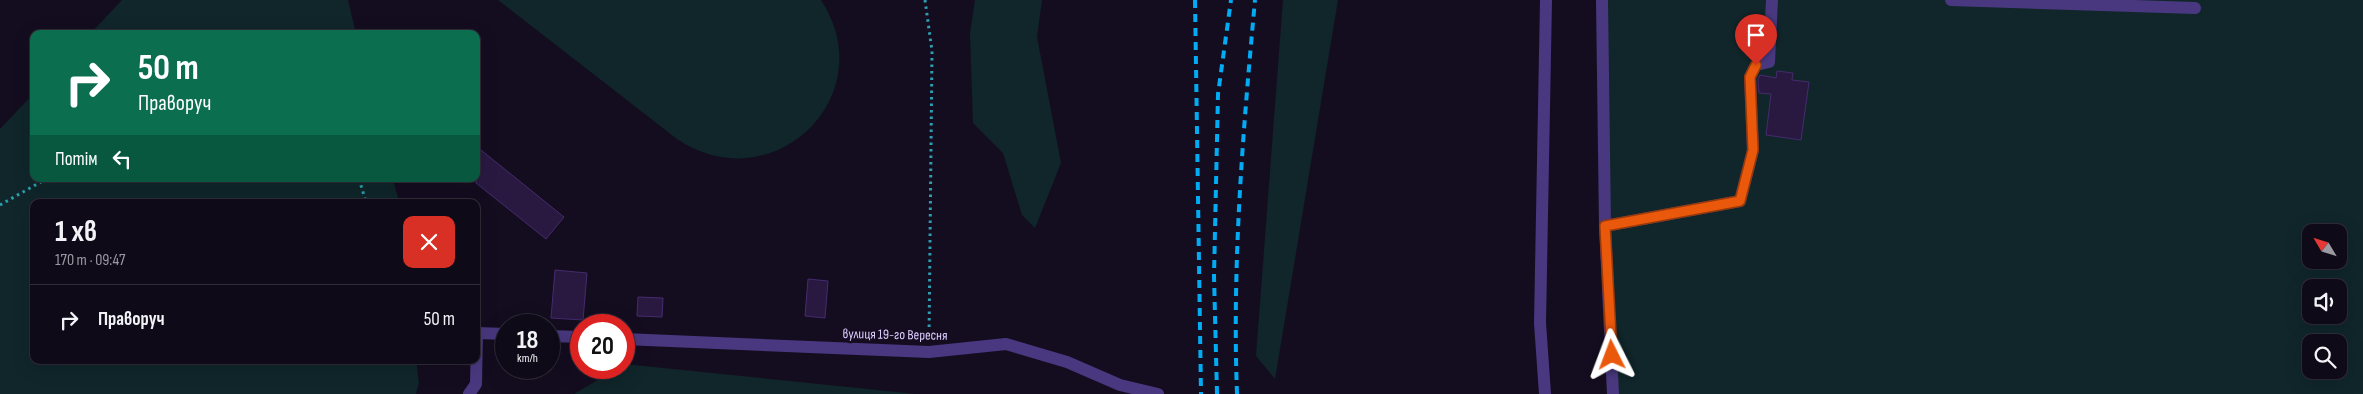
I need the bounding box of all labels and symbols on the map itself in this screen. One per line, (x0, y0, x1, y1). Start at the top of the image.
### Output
pin (1735, 14, 1777, 65)
north arrow (2302, 224, 2348, 269)
speed limit sign: 20 (570, 314, 635, 379)
street label: вулиця 19-го Вересня (842, 325, 948, 344)
position arrow (1585, 328, 1637, 380)

